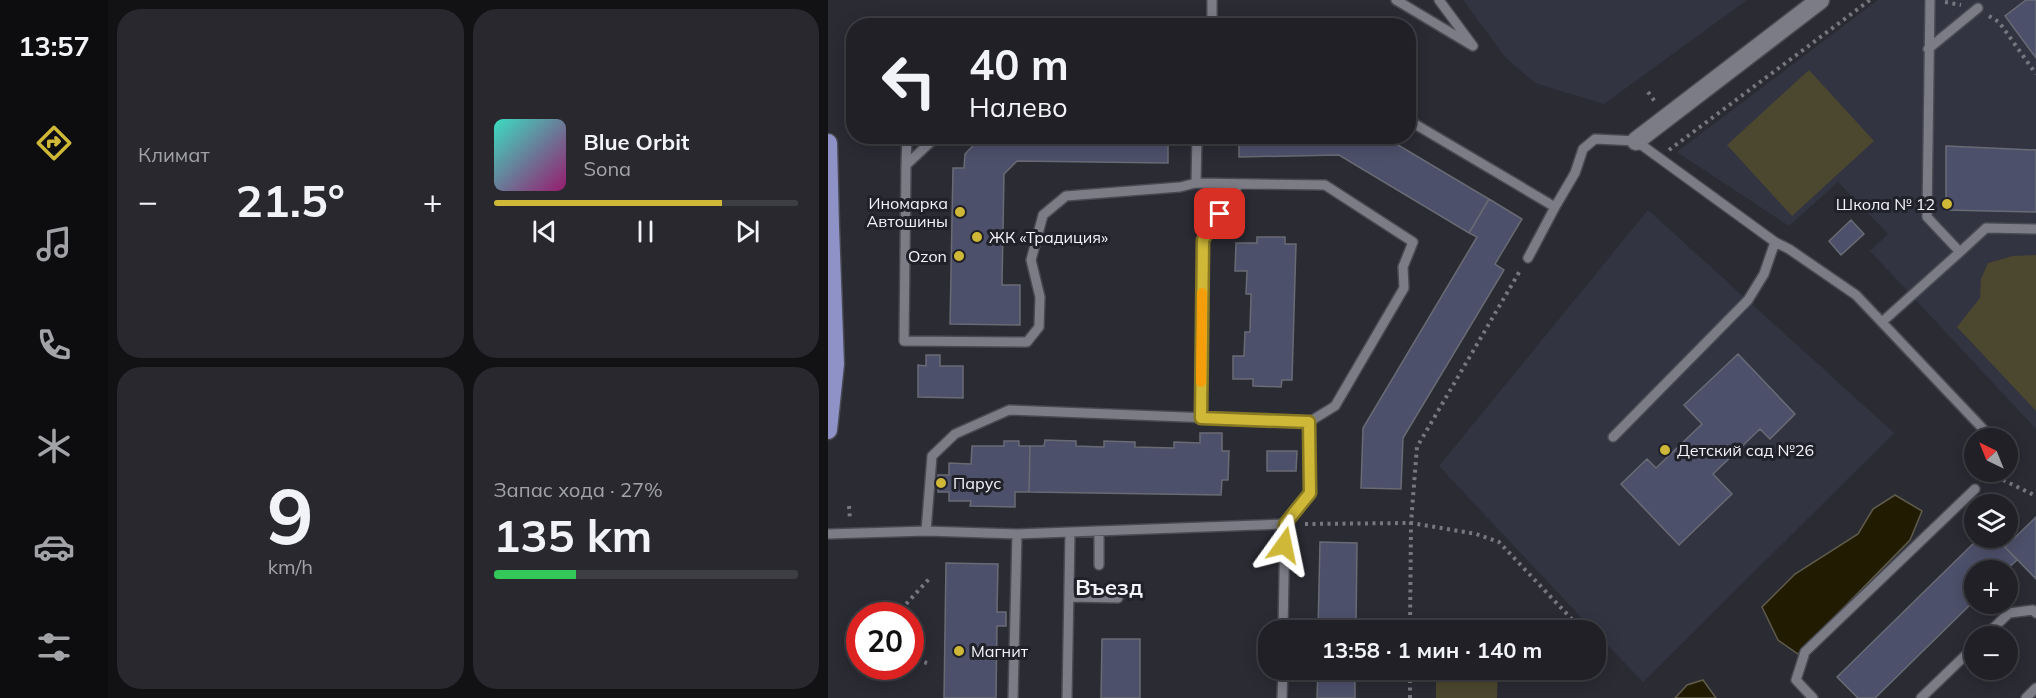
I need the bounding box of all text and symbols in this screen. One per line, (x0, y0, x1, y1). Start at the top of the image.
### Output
text: 13:57 (18, 29, 90, 63)
text: 40 m (969, 38, 1069, 91)
icon: left (870, 42, 948, 120)
text: Налево (969, 90, 1068, 124)
icon: directions (33, 122, 75, 164)
text: Blue Orbit (584, 128, 689, 156)
text: Климат (138, 142, 210, 167)
text: Sona (584, 156, 631, 181)
text: 21.5° (236, 172, 345, 228)
text: − (138, 180, 158, 221)
text: + (423, 180, 443, 221)
pin (1194, 188, 1245, 239)
place label: Иномарка Автошины (867, 193, 948, 231)
place label: Школа № 12 (1836, 194, 1935, 214)
icon: arrive (1203, 197, 1236, 230)
marker: Школа № 12 (1940, 197, 1954, 211)
marker: Иномарка Автошины (953, 205, 967, 219)
icon: previous (528, 215, 561, 248)
icon: pause (629, 215, 662, 248)
icon: next (731, 215, 764, 248)
icon: music (33, 223, 75, 265)
place label: ЖК «Традиция» (989, 227, 1108, 247)
marker: ЖК «Традиция» (970, 230, 984, 244)
place label: Ozon (908, 246, 947, 266)
marker: Ozon (952, 249, 966, 263)
icon: phone (33, 324, 75, 366)
icon: climate (33, 425, 75, 467)
north arrow (1964, 428, 2018, 482)
map controls (1964, 428, 2018, 680)
place label: Детский сад №26 (1677, 440, 1814, 460)
marker: Детский сад №26 (1658, 443, 1672, 457)
text: 9 (267, 466, 314, 564)
place label: Парус (953, 473, 1001, 493)
marker: Парус (934, 476, 948, 490)
text: Запас хода · 27% (494, 477, 663, 502)
button: layers (1964, 494, 2018, 548)
text: 135 km (494, 507, 652, 563)
position arrow (1252, 513, 1316, 577)
icon: car (33, 526, 75, 568)
text: km/h (268, 554, 313, 579)
button: + (1964, 560, 2018, 614)
district label: Въезд (1075, 573, 1143, 601)
speed limit sign: 20 (846, 602, 924, 680)
icon: filters (33, 626, 75, 668)
button: − (1964, 626, 2018, 680)
text: 13:58 · 1 мин · 140 m (1322, 636, 1542, 664)
place label: Магнит (971, 641, 1029, 661)
marker: Магнит (952, 644, 966, 658)

